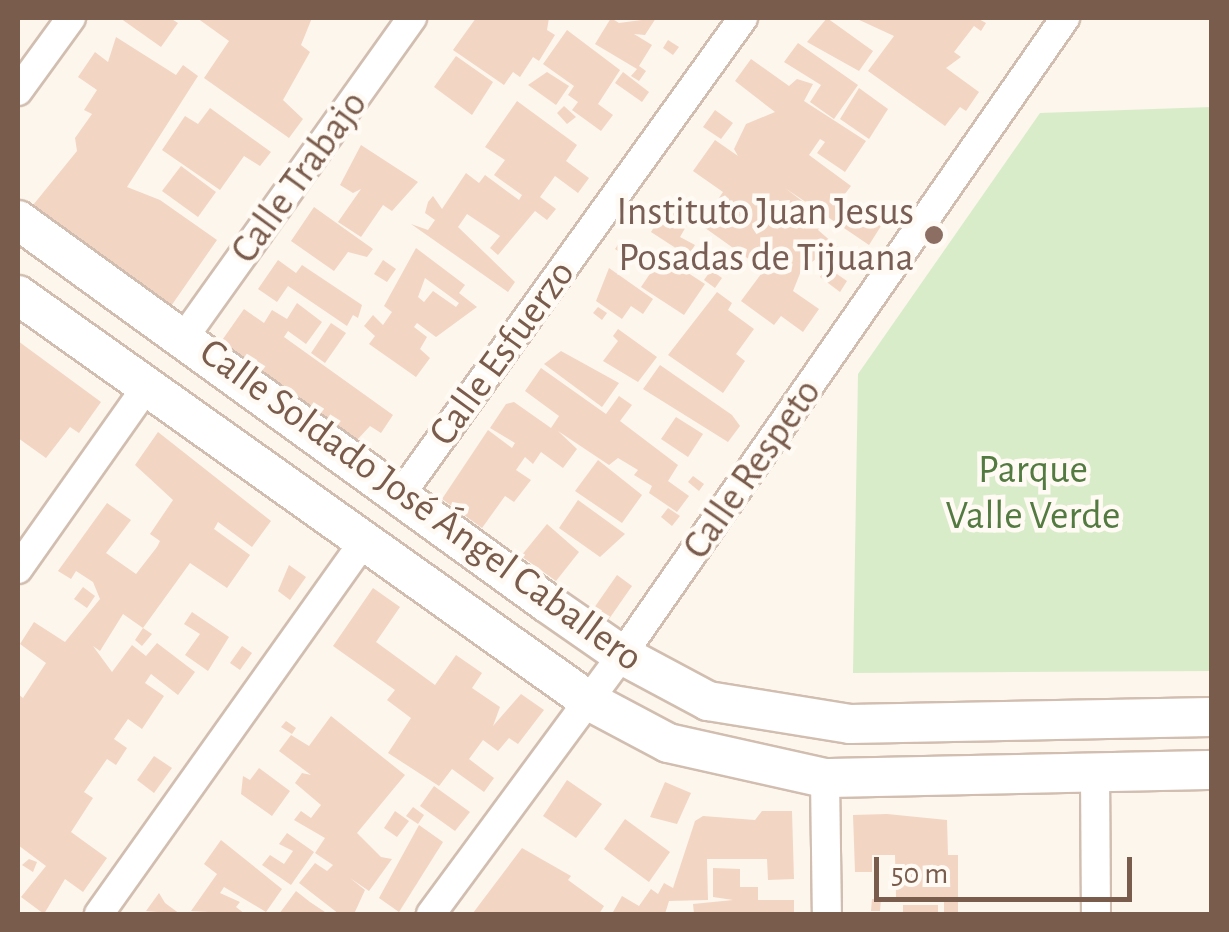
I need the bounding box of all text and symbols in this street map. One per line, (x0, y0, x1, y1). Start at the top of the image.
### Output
street label: Calle Trabajo (220, 81, 378, 273)
place label: Instituto Juan Jesus Posadas de Tijuana (616, 188, 914, 282)
marker: Instituto Juan Jesus Posadas de Tijuana (923, 224, 945, 246)
street label: Calle Esfuerzo (419, 251, 585, 455)
street label: Calle Soldado José Ángel Caballero (190, 328, 652, 682)
street label: Calle Respeto (672, 370, 832, 568)
park label: Parque Valle Verde (946, 446, 1120, 540)
scale bar (879, 837, 1136, 899)
text: 50 m (891, 859, 948, 889)

